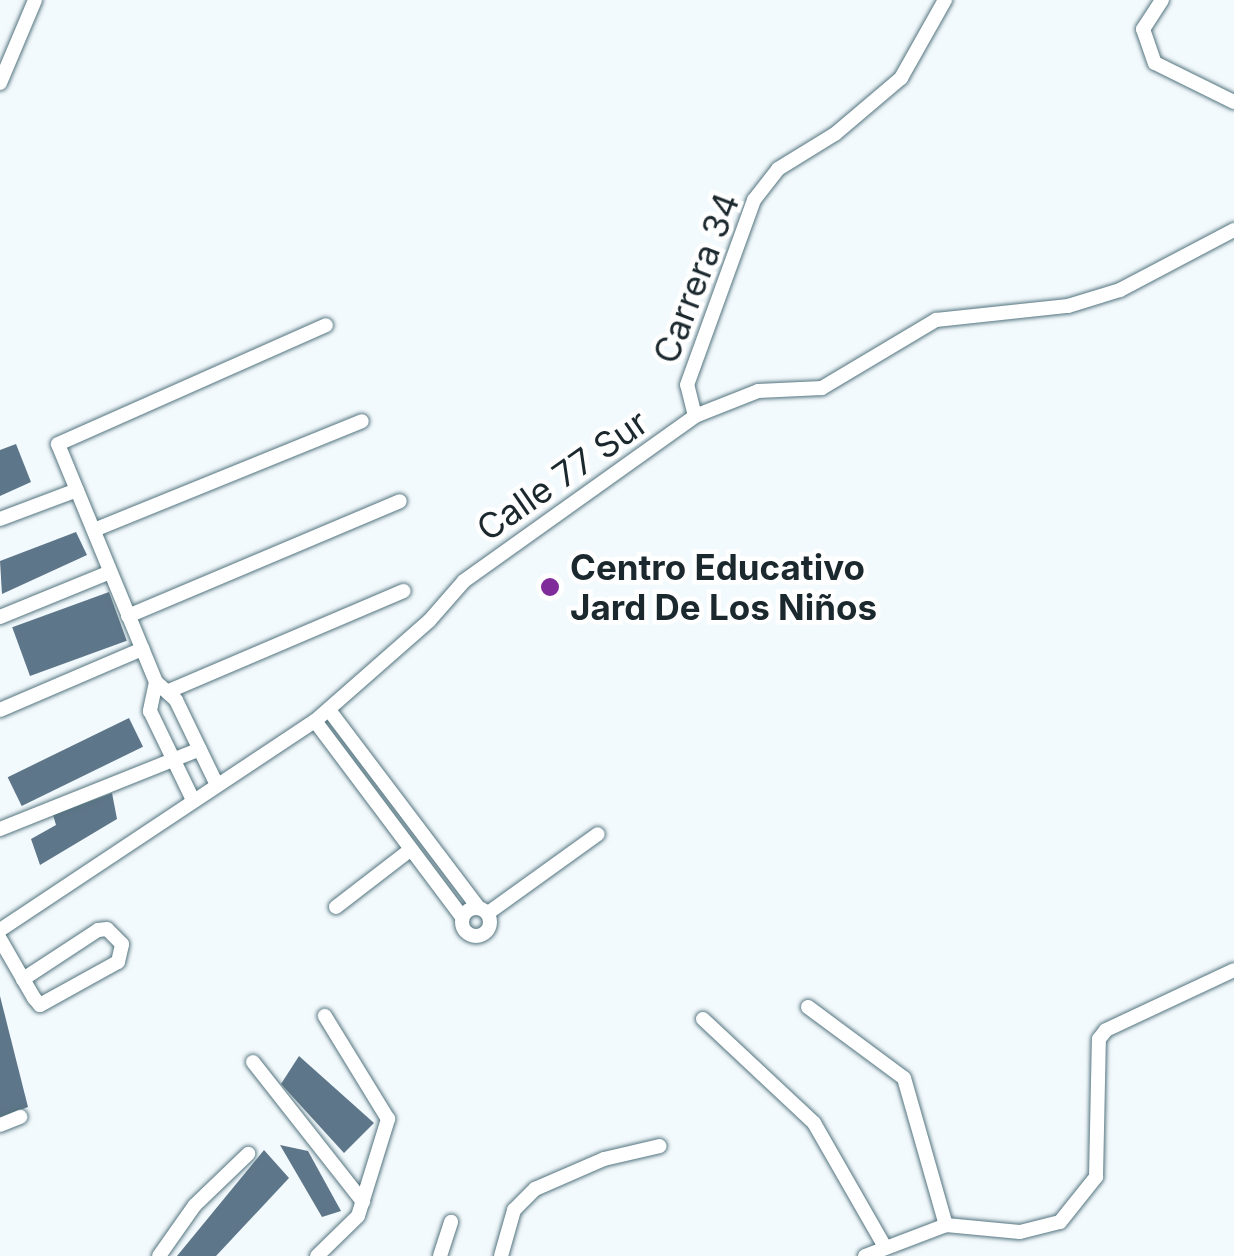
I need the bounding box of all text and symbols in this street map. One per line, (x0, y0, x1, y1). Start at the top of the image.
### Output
street label: Carrera 34 (644, 187, 748, 369)
street label: Calle 77 Sur (468, 401, 656, 549)
place label: Centro Educativo Jard De Los Niños (570, 546, 877, 628)
marker: Centro Educativo Jard De Los Niños (539, 576, 561, 598)

